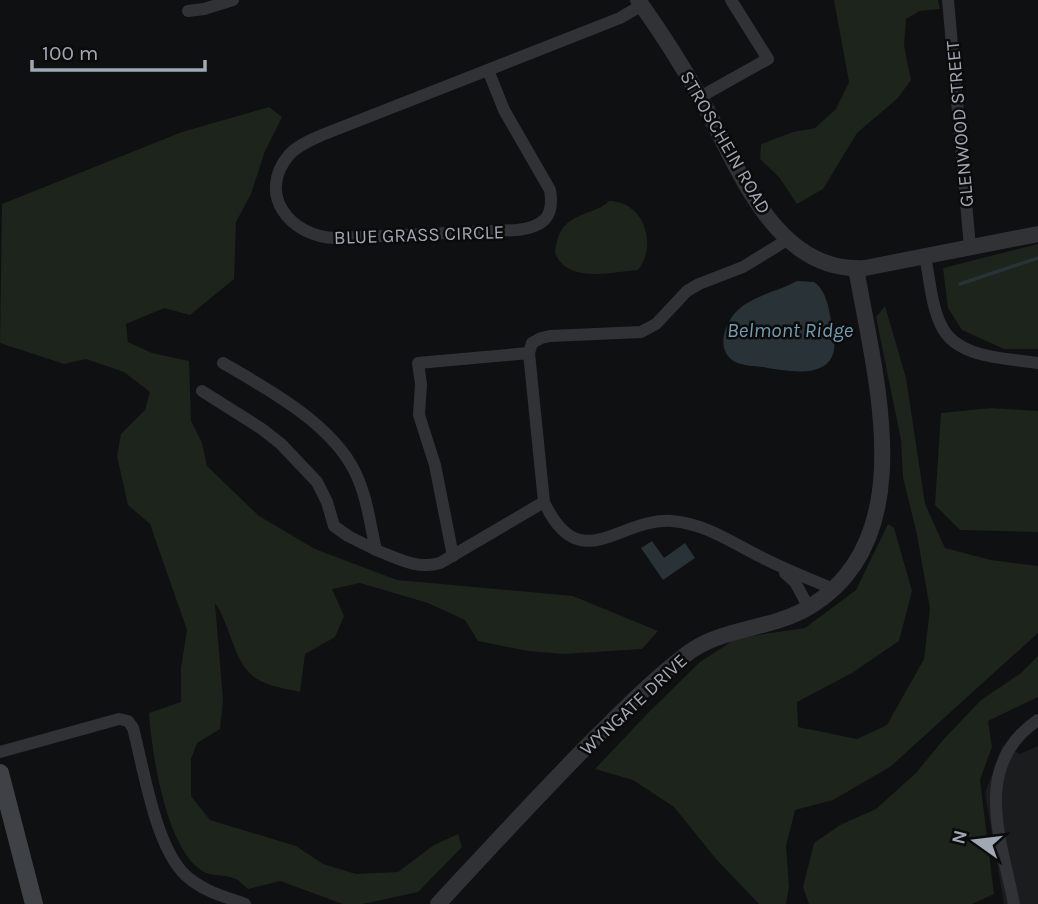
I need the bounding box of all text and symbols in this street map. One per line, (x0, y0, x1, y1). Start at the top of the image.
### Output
scale bar (32, 28, 205, 72)
street label: GLENWOOD STREET (942, 39, 978, 208)
text: 100 m (42, 41, 99, 65)
street label: STROSCHEIN ROAD (675, 67, 775, 218)
street label: BLUE GRASS CIRCLE (334, 221, 505, 249)
water label: Belmont Ridge (727, 318, 854, 342)
street label: WYNGATE DRIVE (576, 650, 692, 760)
north arrow (940, 806, 1010, 876)
text: N (947, 828, 972, 846)

